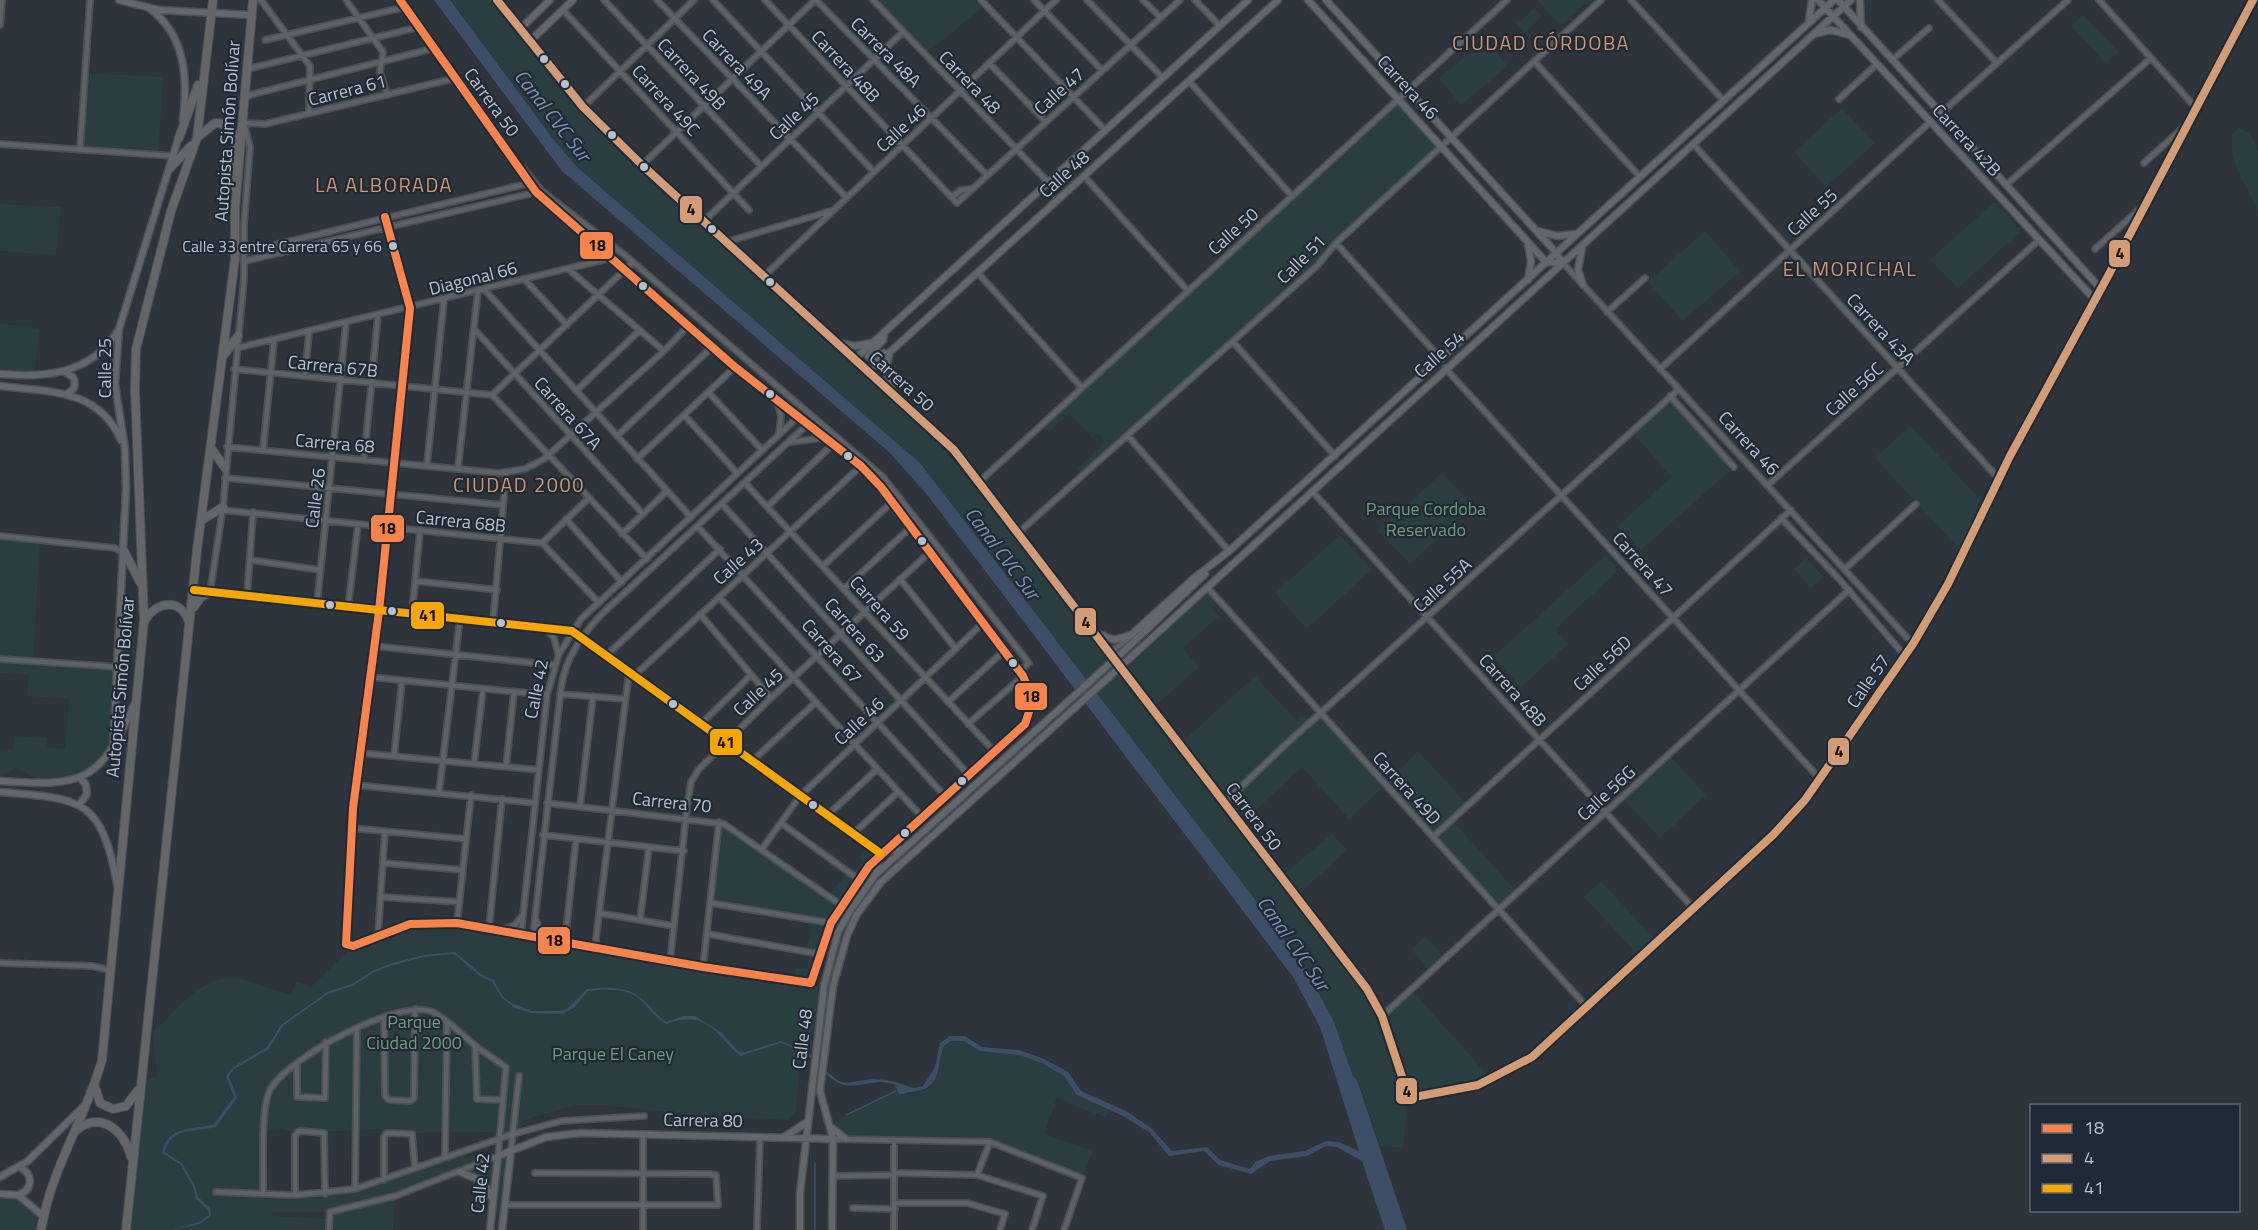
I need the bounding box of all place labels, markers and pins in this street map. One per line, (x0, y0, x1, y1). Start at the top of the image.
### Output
unlabelled marker (538, 53, 550, 65)
unlabelled marker (559, 78, 571, 90)
unlabelled marker (606, 129, 618, 141)
unlabelled marker (638, 161, 650, 173)
unlabelled marker (706, 223, 718, 235)
place label: Calle 33 entre Carrera 65 y 66 (182, 234, 382, 258)
marker: Calle 33 entre Carrera 65 y 66 (387, 240, 399, 252)
unlabelled marker (764, 276, 776, 288)
unlabelled marker (637, 280, 649, 292)
unlabelled marker (764, 388, 776, 400)
unlabelled marker (842, 450, 854, 462)
unlabelled marker (916, 535, 928, 547)
unlabelled marker (324, 599, 336, 611)
unlabelled marker (386, 605, 398, 617)
unlabelled marker (495, 617, 507, 629)
unlabelled marker (1007, 657, 1019, 669)
unlabelled marker (667, 698, 679, 710)
unlabelled marker (956, 775, 968, 787)
unlabelled marker (807, 799, 819, 811)
unlabelled marker (899, 827, 911, 839)

